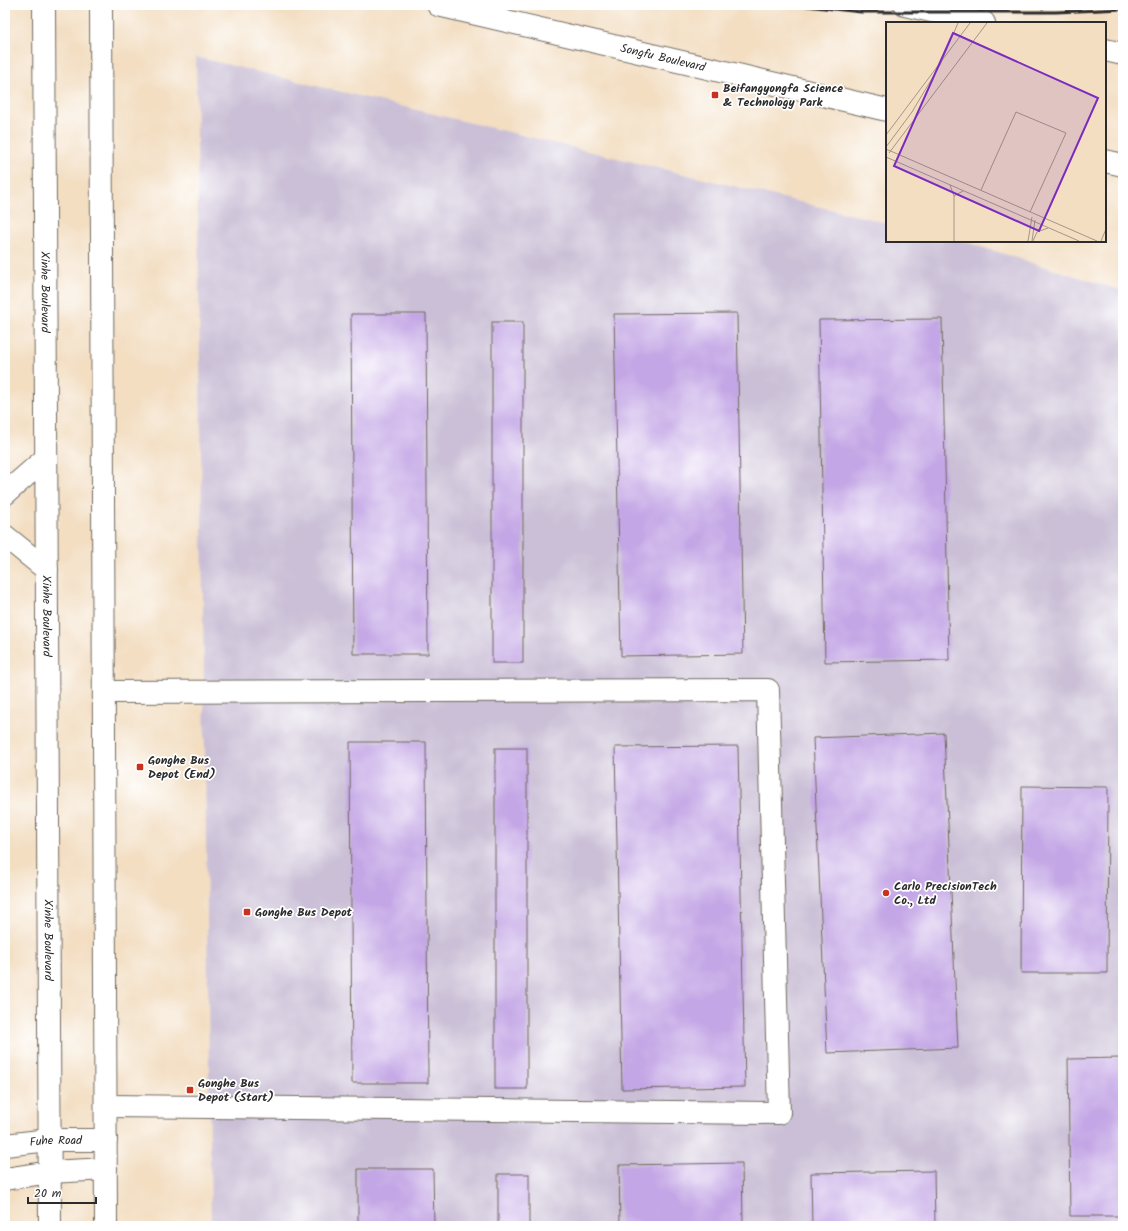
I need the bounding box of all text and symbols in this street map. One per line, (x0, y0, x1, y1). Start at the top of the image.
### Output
inset map (886, 22, 1106, 242)
street label: Songfu Boulevard (618, 39, 708, 77)
place label: Beifangyongfa Science & Technology Park (723, 79, 843, 112)
marker: Beifangyongfa Science & Technology Park (710, 90, 720, 100)
street label: Xinhe Boulevard (35, 251, 55, 334)
street label: Xinhe Boulevard (37, 575, 56, 658)
place label: Gonghe Bus Depot (End) (148, 751, 216, 784)
marker: Gonghe Bus Depot (End) (135, 762, 145, 772)
place label: Carlo PrecisionTech Co., Ltd (894, 877, 997, 910)
marker: Carlo PrecisionTech Co., Ltd (881, 888, 891, 898)
street label: Xinhe Boulevard (38, 899, 58, 982)
place label: Gonghe Bus Depot (255, 903, 353, 922)
marker: Gonghe Bus Depot (242, 907, 252, 917)
place label: Gonghe Bus Depot (Start) (198, 1074, 274, 1107)
marker: Gonghe Bus Depot (Start) (185, 1085, 195, 1095)
street label: Fuhe Road (28, 1131, 83, 1152)
scale bar (28, 1179, 96, 1205)
text: 20 m (34, 1184, 62, 1203)

